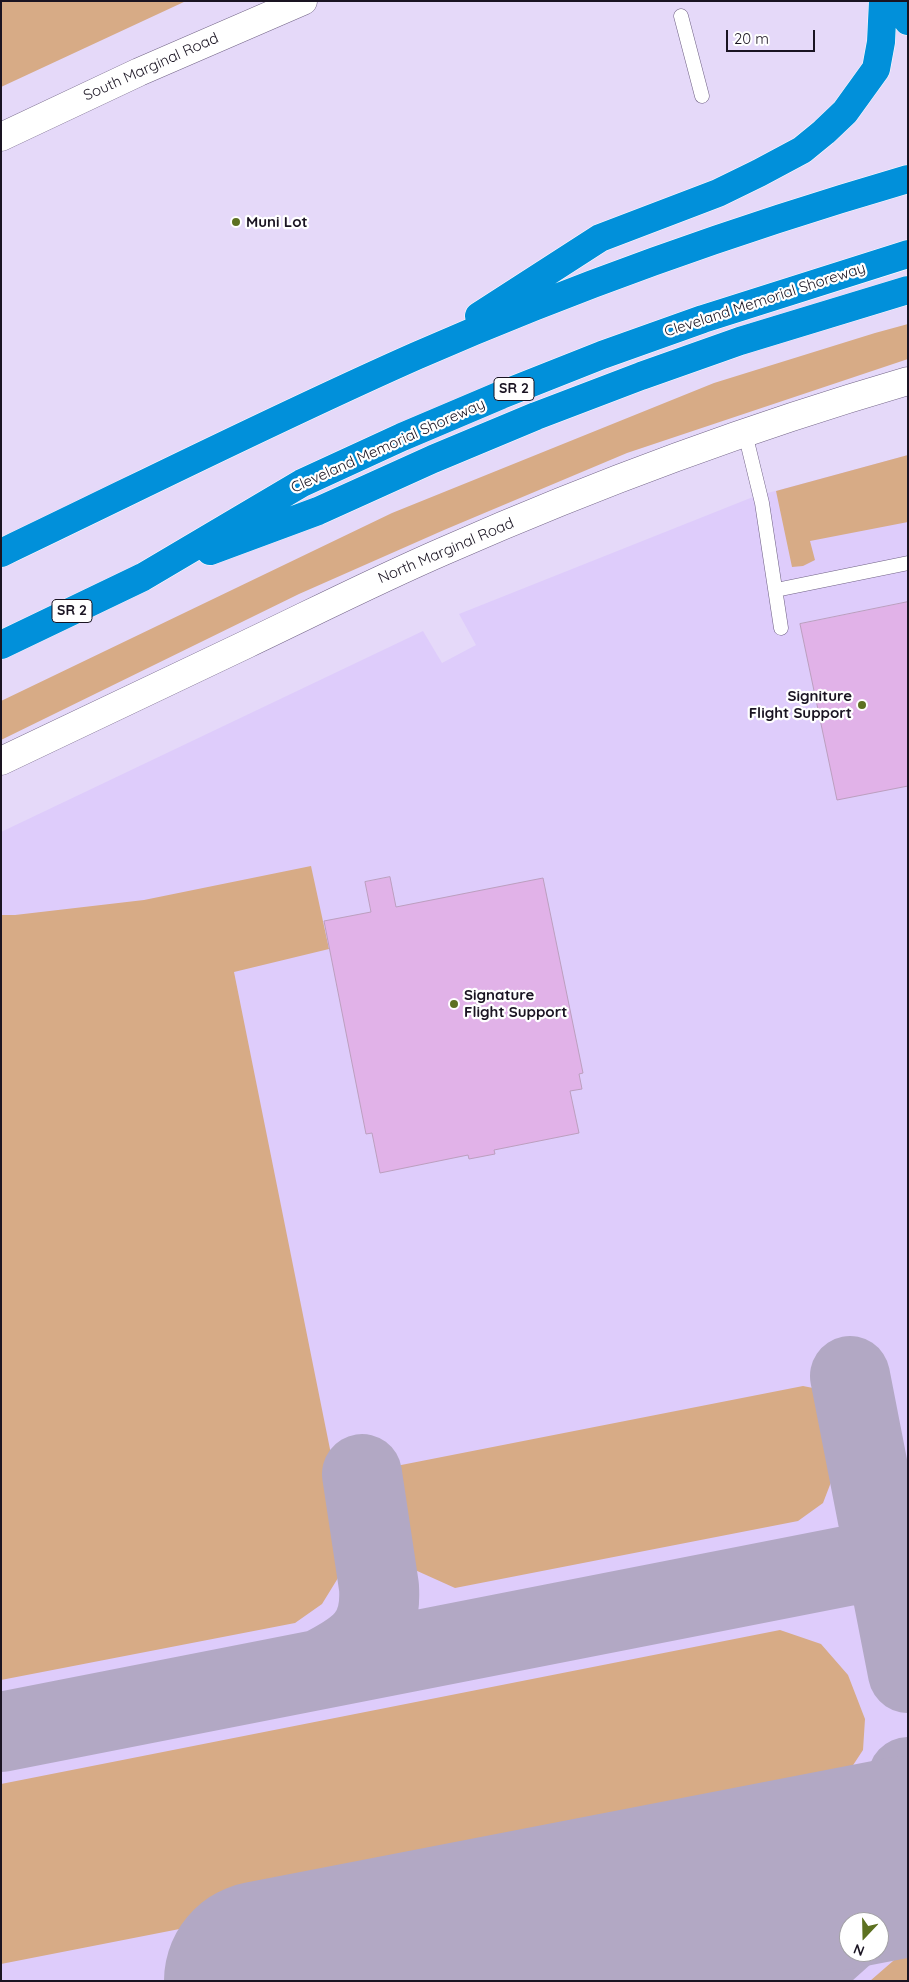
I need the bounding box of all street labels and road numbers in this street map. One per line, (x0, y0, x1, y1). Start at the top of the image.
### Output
street label: South Marginal Road (81, 29, 221, 105)
street label: Cleveland Memorial Shoreway (662, 259, 868, 341)
road number: SR 2 (494, 378, 534, 400)
street label: Cleveland Memorial Shoreway (288, 395, 488, 497)
street label: North Marginal Road (375, 514, 517, 588)
road number: SR 2 (52, 600, 92, 622)

